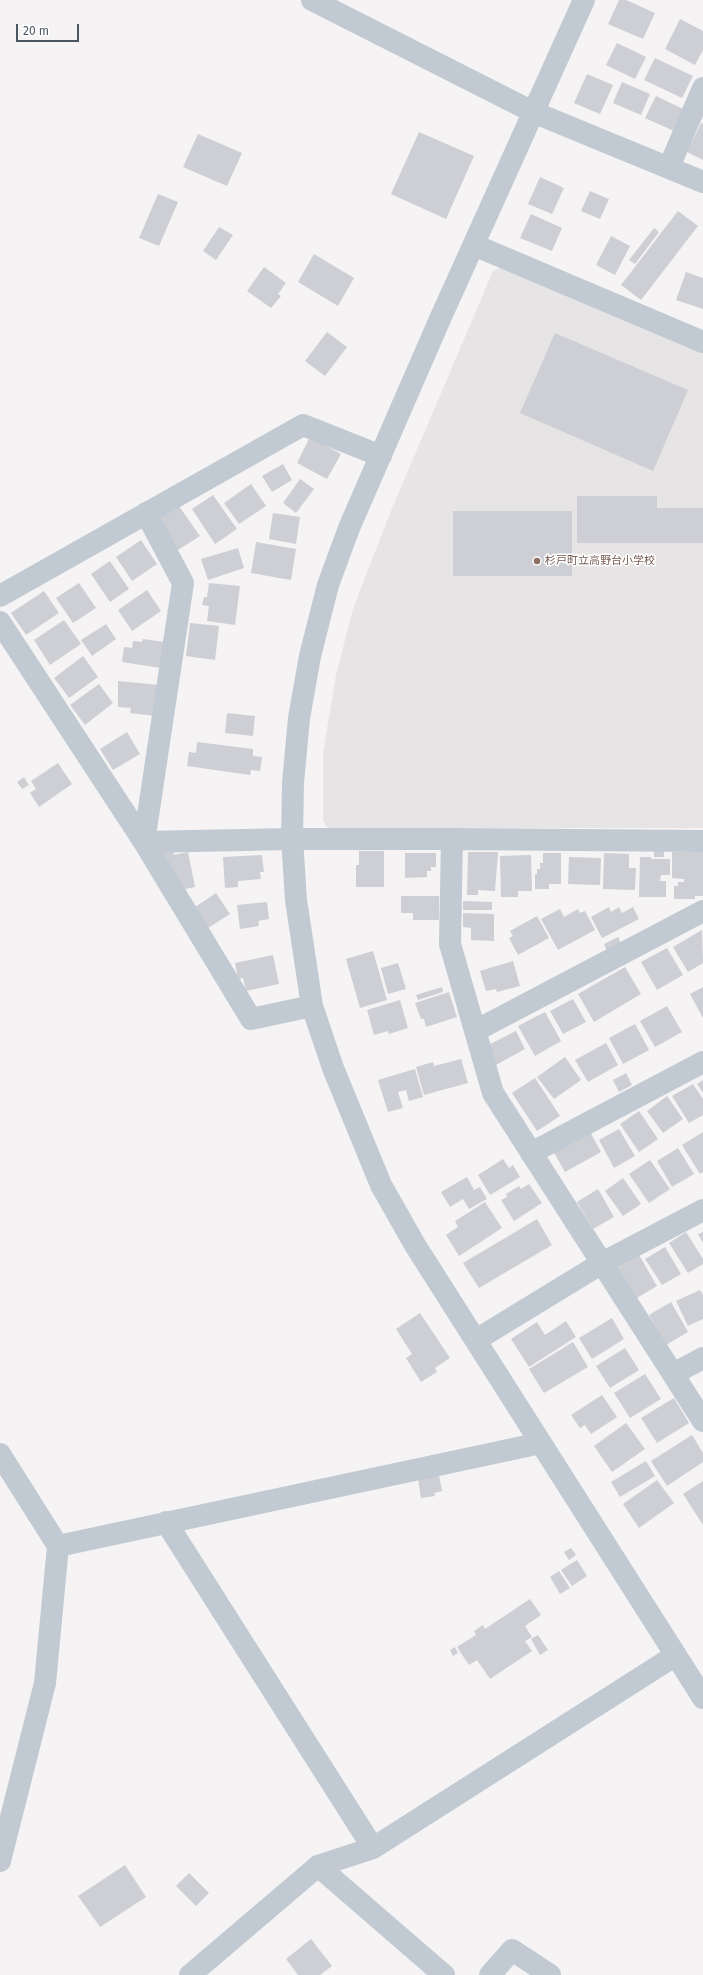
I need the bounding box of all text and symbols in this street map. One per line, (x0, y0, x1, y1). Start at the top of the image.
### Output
scale bar (18, 16, 81, 42)
text: 20 m (23, 24, 49, 38)
place label: 杉戸町立高野台小学校 (545, 554, 655, 568)
marker: 杉戸町立高野台小学校 (532, 556, 542, 566)

